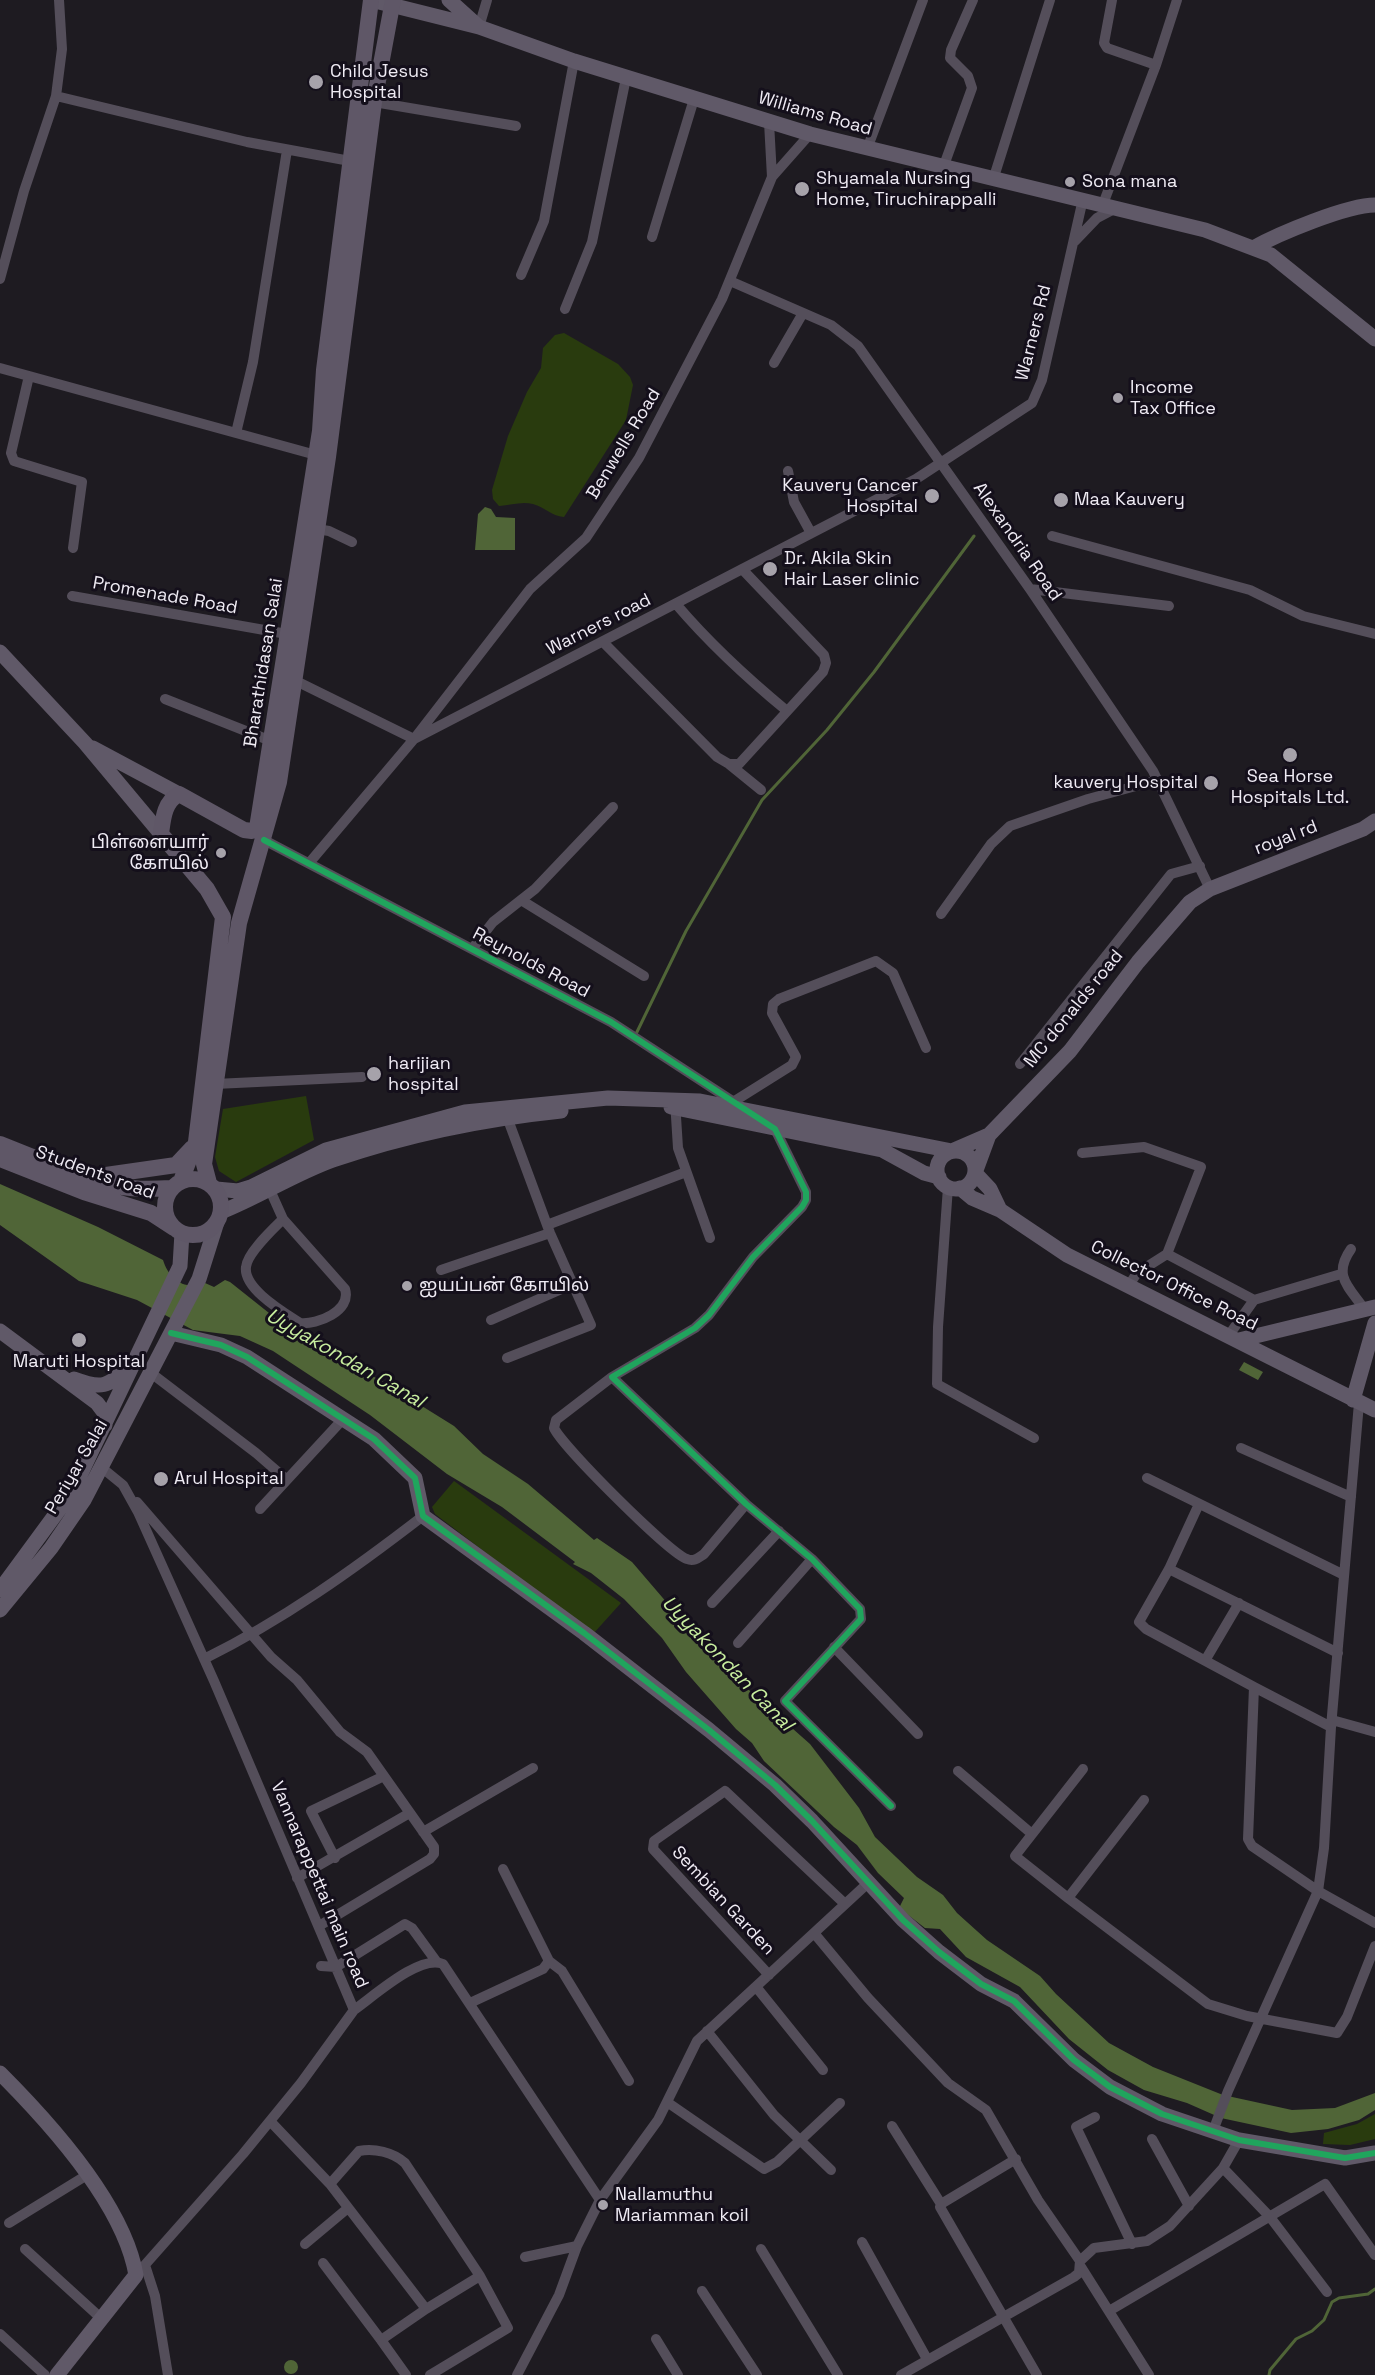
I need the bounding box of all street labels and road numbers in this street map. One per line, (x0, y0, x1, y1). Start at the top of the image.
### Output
street label: Williams Road (756, 87, 874, 141)
street label: Warners Rd (1012, 283, 1056, 383)
street label: Benwells Road (582, 385, 666, 503)
street label: Alexandria Road (968, 479, 1066, 605)
street label: Promenade Road (91, 573, 239, 619)
street label: Bharathidasan Salai (240, 577, 288, 749)
street label: Warners road (543, 589, 655, 661)
street label: royal rd (1251, 816, 1321, 860)
street label: Reynolds Road (469, 923, 593, 1003)
street label: MC donalds road (1020, 946, 1128, 1072)
street label: Students road (33, 1141, 157, 1205)
street label: Collector Office Road (1087, 1236, 1261, 1336)
street label: Periyar Salai (41, 1416, 113, 1518)
street label: Vannarappettai main road (266, 1778, 372, 1992)
street label: Sembian Garden (667, 1842, 779, 1960)

